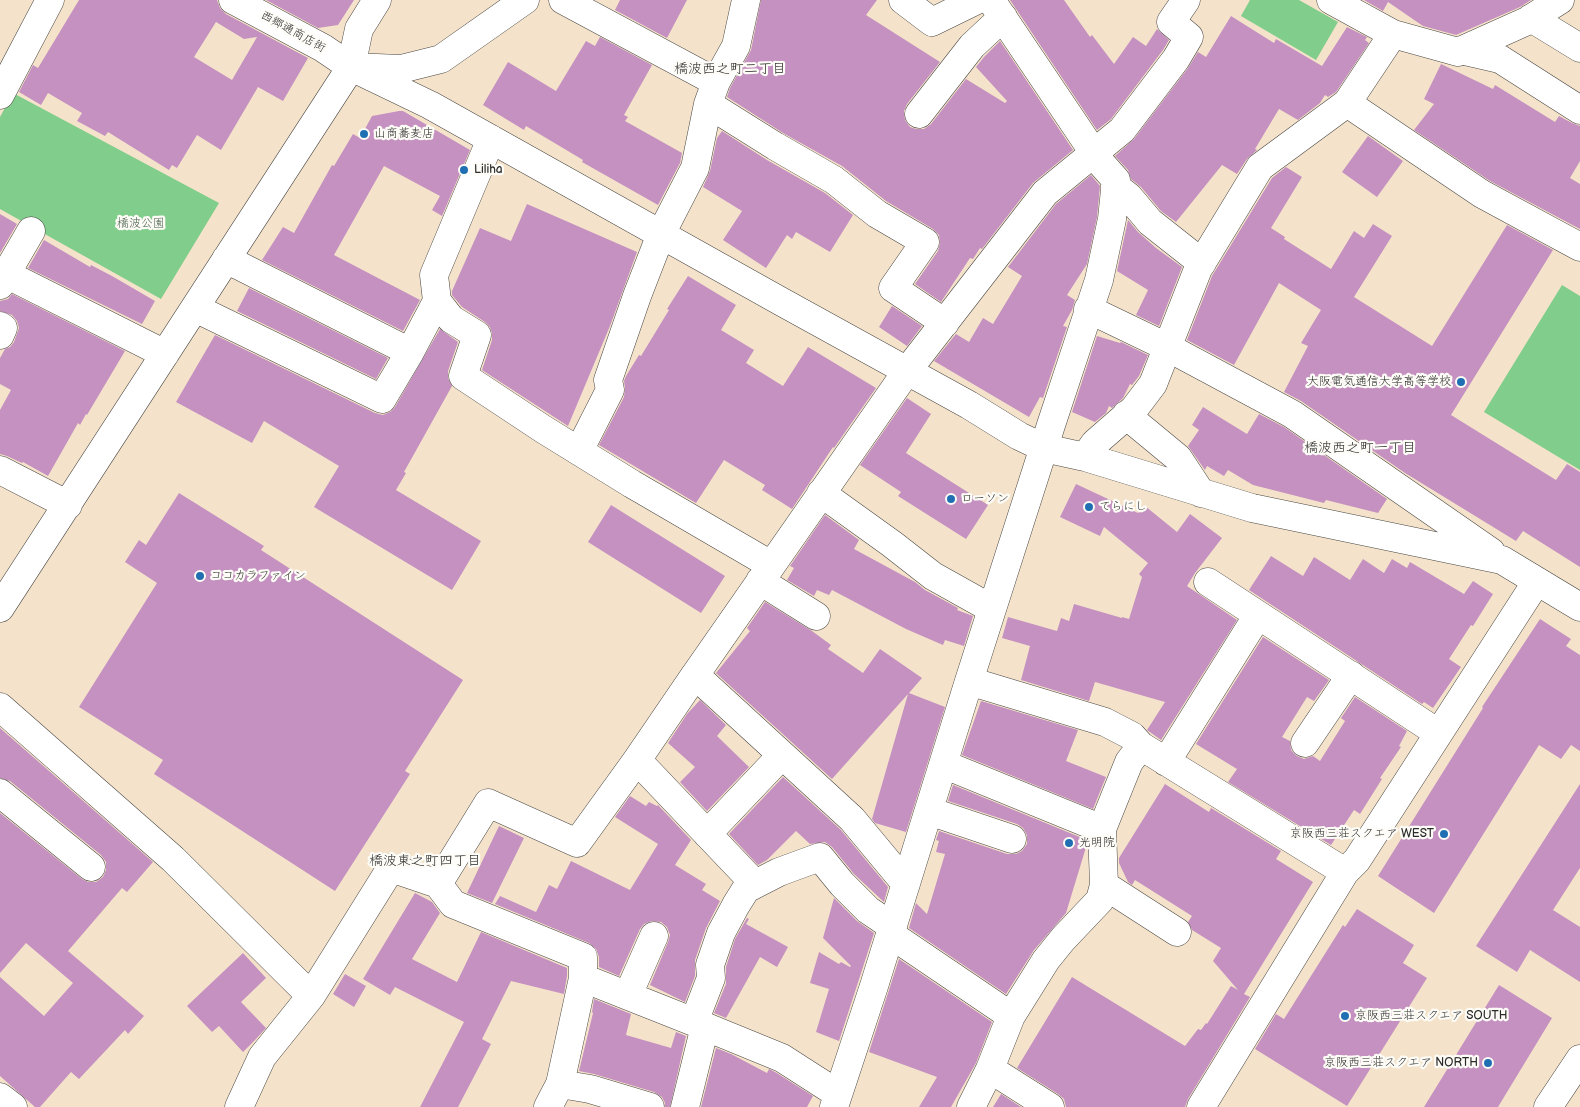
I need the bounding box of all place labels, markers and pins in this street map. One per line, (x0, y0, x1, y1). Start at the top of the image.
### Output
place label: 山商蕎麦店 (374, 127, 434, 141)
marker: 山商蕎麦店 (358, 128, 370, 140)
place label: Liliha (474, 163, 503, 177)
marker: Liliha (458, 164, 470, 176)
place label: 大阪電気通信大学高等学校 (1307, 375, 1451, 389)
marker: 大阪電気通信大学高等学校 (1455, 376, 1467, 388)
place label: ローソン (961, 492, 1009, 506)
marker: ローソン (945, 493, 957, 505)
place label: てらにし (1099, 500, 1147, 514)
marker: てらにし (1083, 501, 1095, 513)
place label: ココカラファイン (210, 569, 306, 583)
marker: ココカラファイン (194, 570, 206, 582)
place label: 京阪西三荘スクエア WEST (1290, 827, 1434, 841)
marker: 京阪西三荘スクエア WEST (1438, 828, 1450, 840)
place label: 光明院 (1079, 836, 1115, 850)
marker: 光明院 (1063, 837, 1075, 849)
place label: 京阪西三荘スクエア SOUTH (1355, 1009, 1507, 1023)
marker: 京阪西三荘スクエア SOUTH (1339, 1010, 1351, 1022)
place label: 京阪西三荘スクエア NORTH (1324, 1056, 1478, 1070)
marker: 京阪西三荘スクエア NORTH (1482, 1057, 1494, 1069)

